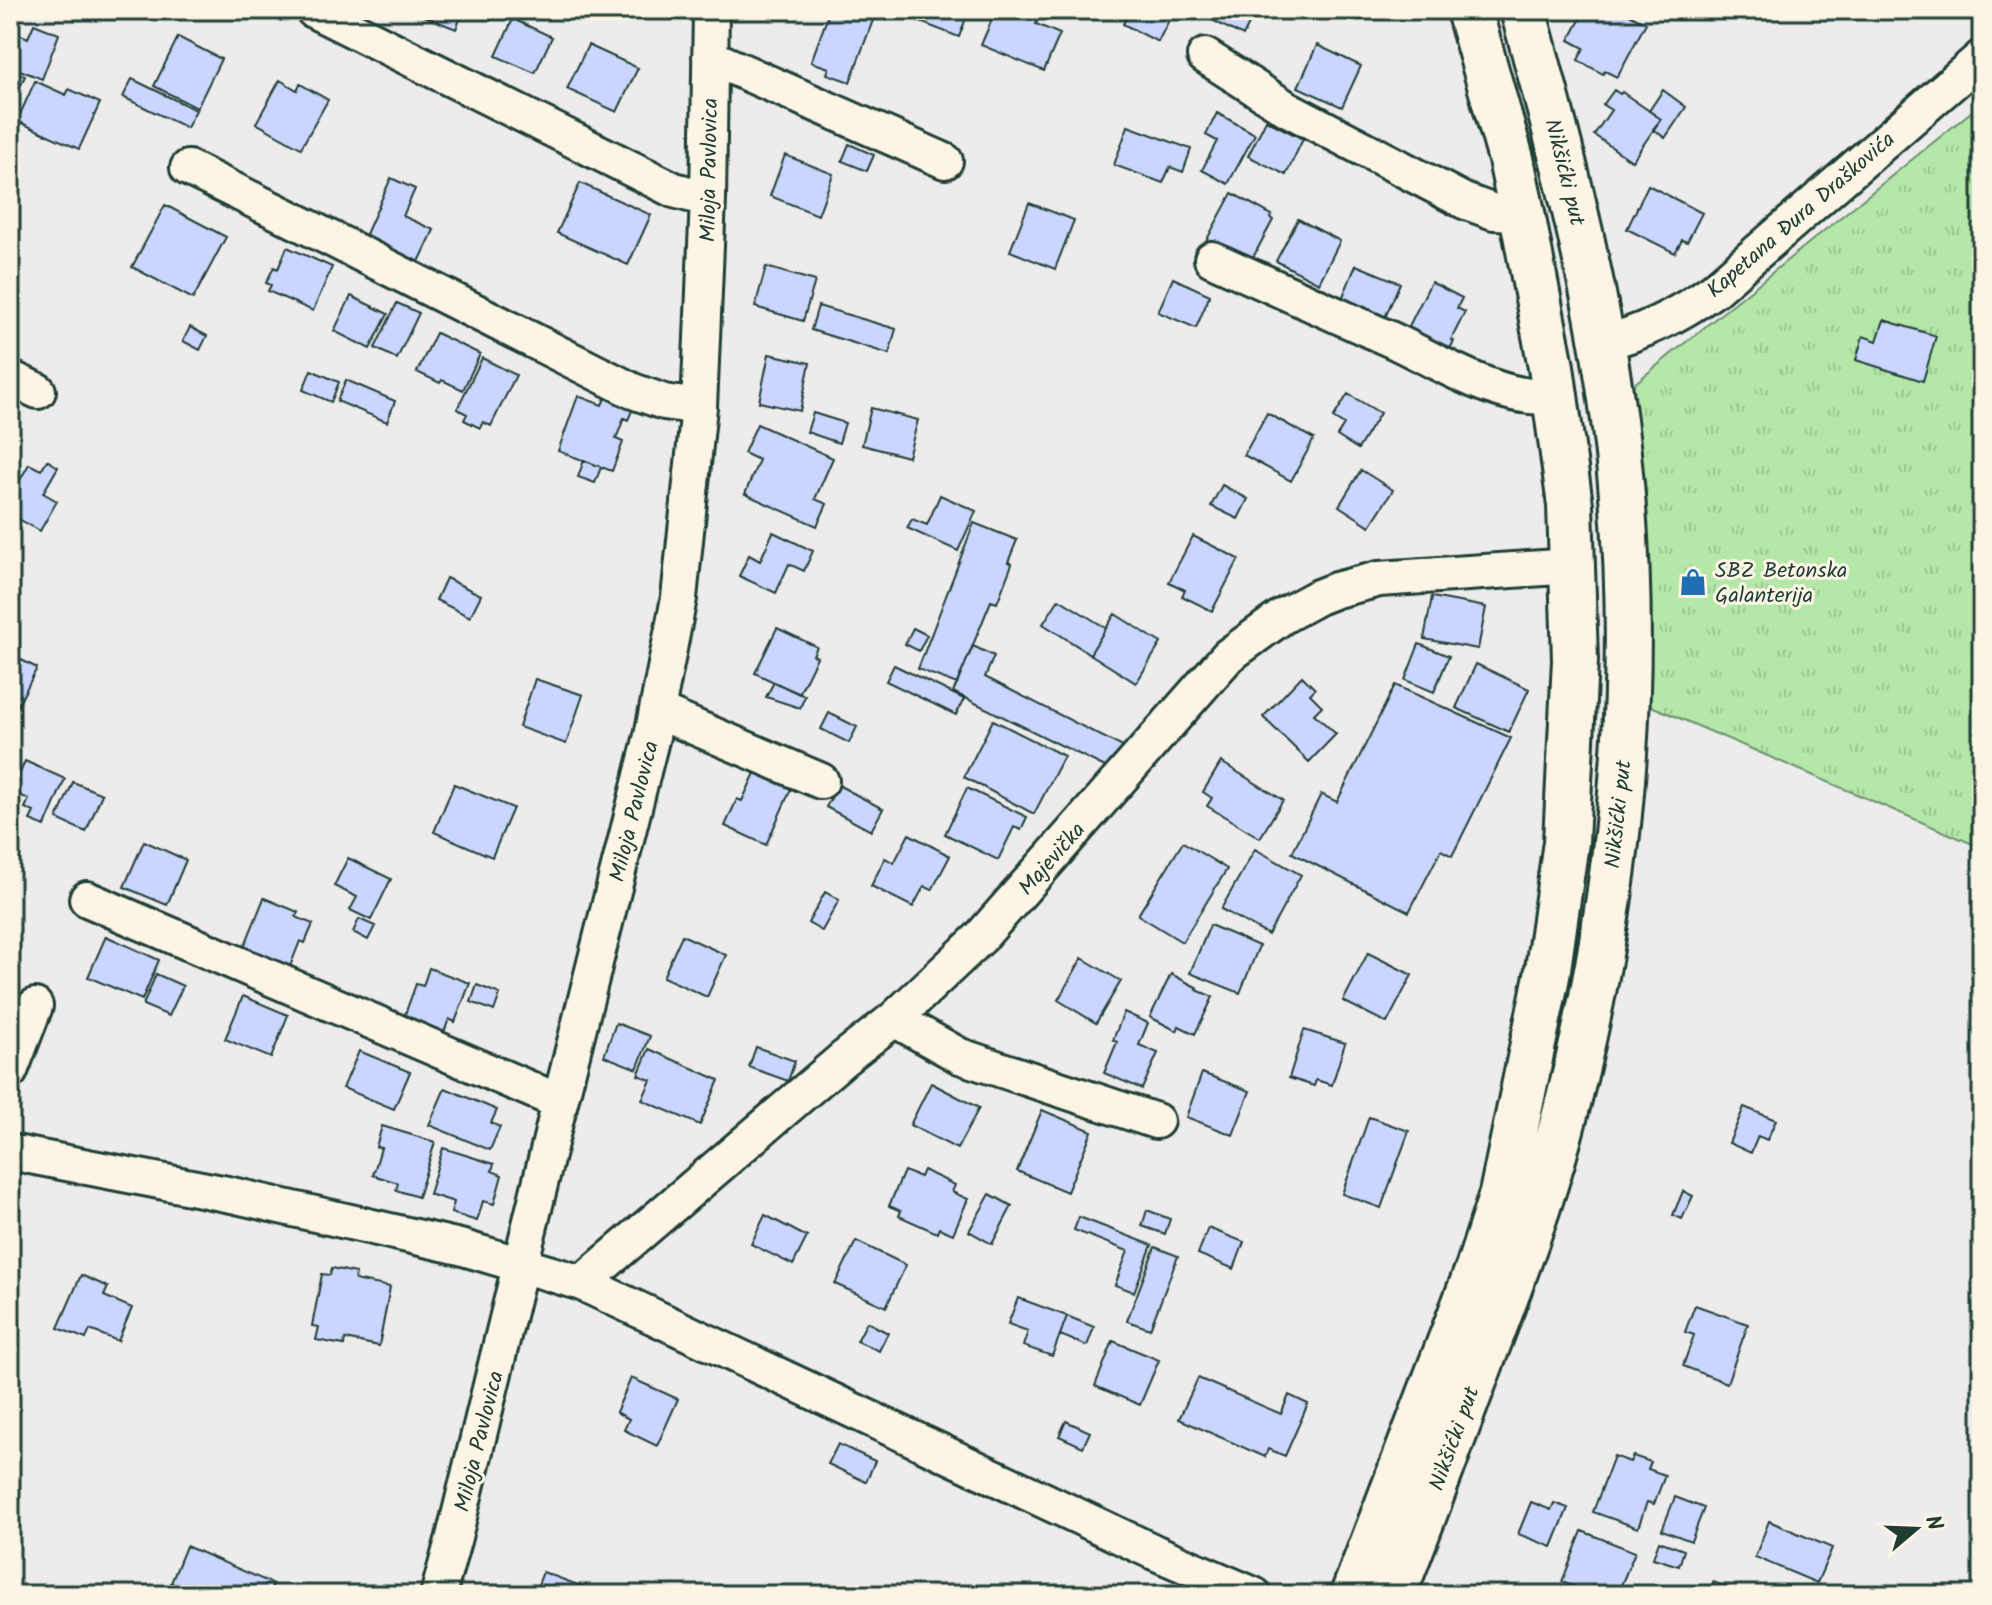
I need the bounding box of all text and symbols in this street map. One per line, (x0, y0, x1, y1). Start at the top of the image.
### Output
street label: Miloja Pavlovica (692, 98, 729, 242)
street label: Nikšićki put (1533, 116, 1594, 230)
street label: Kapetana Đura Draškovića (1699, 124, 1904, 308)
place label: SBZ Betonska Galanterija (1715, 554, 1847, 614)
shop icon: SBZ Betonska Galanterija (1678, 567, 1708, 597)
street label: Miloja Pavlovica (601, 737, 670, 886)
street label: Nikšićki put (1596, 758, 1643, 870)
street label: Majevička (1011, 815, 1095, 904)
street label: Miloja Pavlovica (446, 1367, 515, 1516)
street label: Nikšićki put (1420, 1381, 1491, 1496)
north arrow (1876, 1489, 1956, 1569)
text: N (1914, 1511, 1951, 1536)

